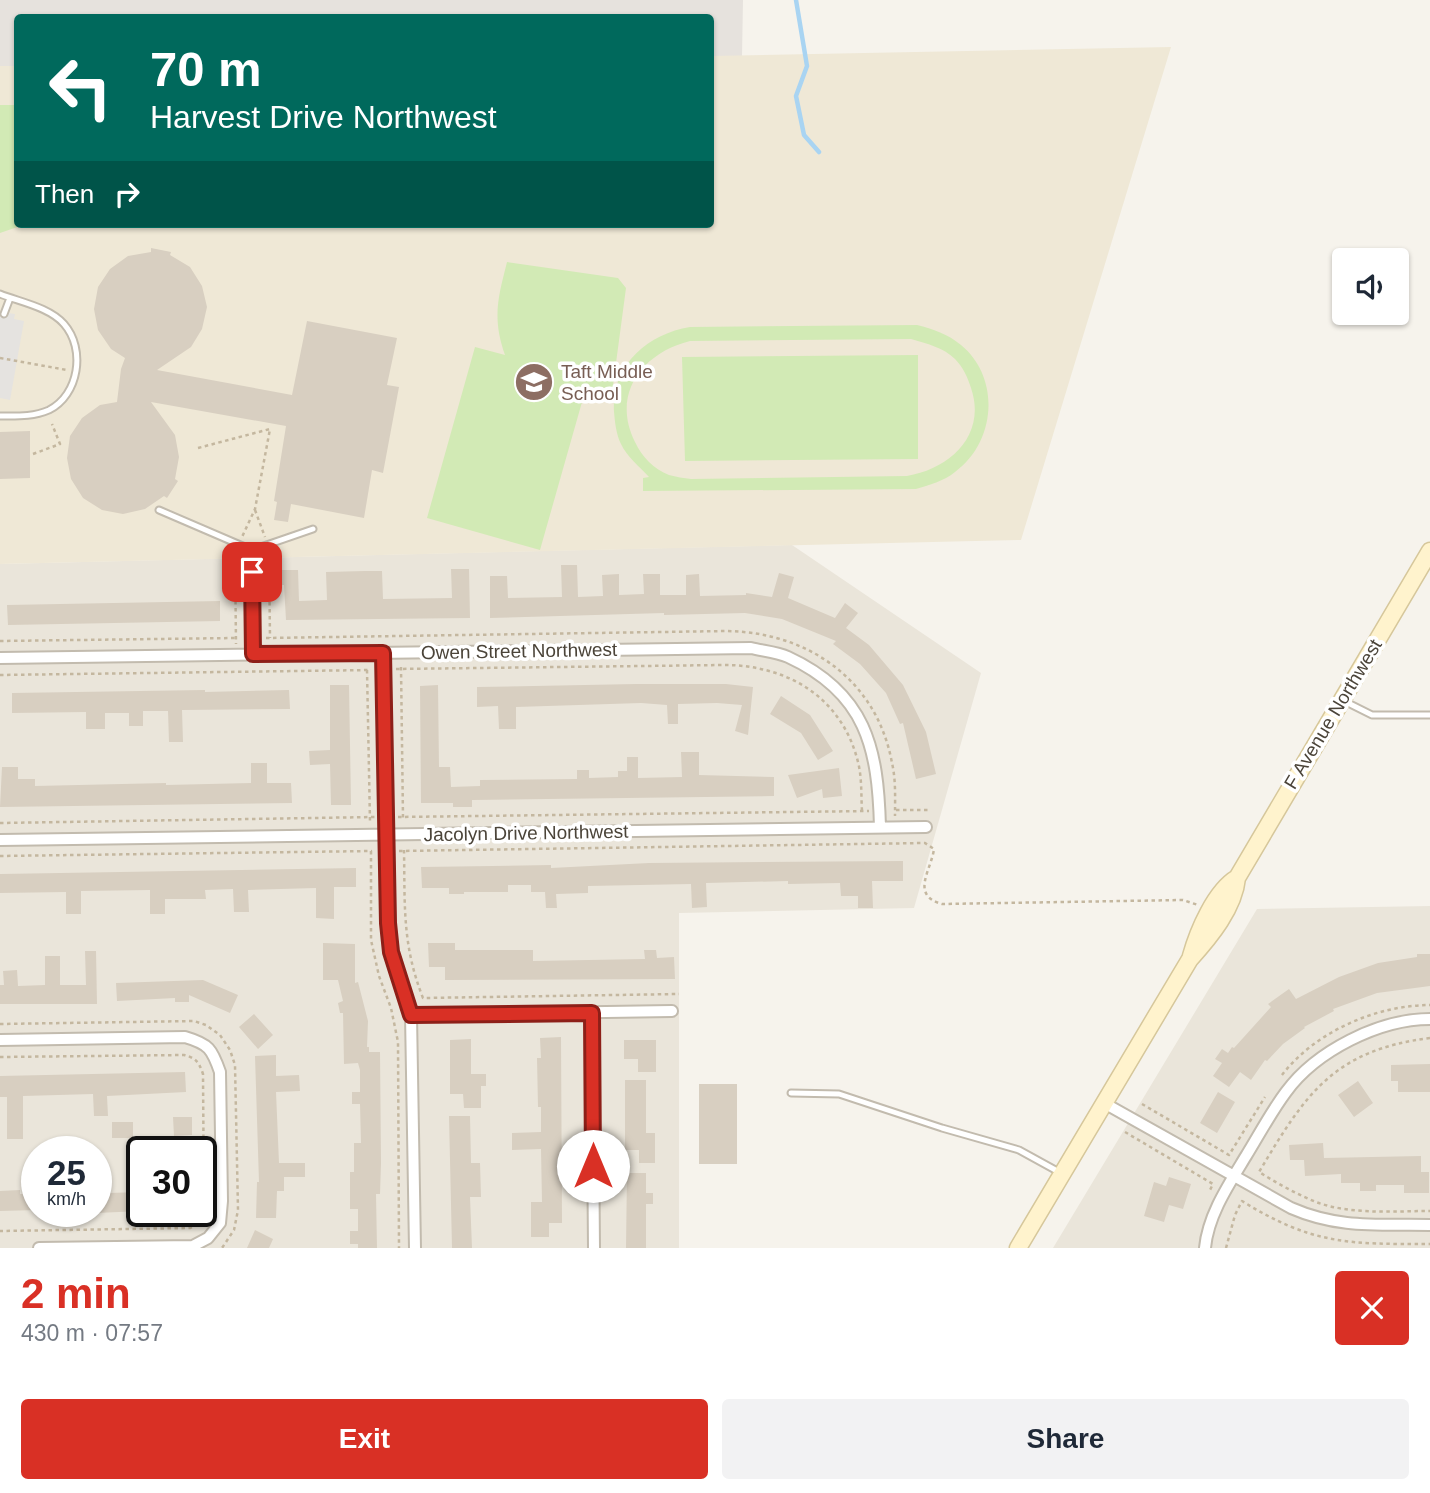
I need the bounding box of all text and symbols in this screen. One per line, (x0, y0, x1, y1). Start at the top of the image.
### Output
icon: left (35, 42, 126, 133)
text: 70 m (150, 42, 262, 96)
text: Harvest Drive Northwest (150, 99, 497, 135)
icon: right (108, 175, 146, 213)
text: Then (35, 179, 94, 209)
map controls (1332, 248, 1409, 325)
button: sound (1332, 248, 1409, 325)
school or university icon: Taft Middle School (513, 361, 555, 403)
place label: Taft Middle School (561, 361, 653, 404)
pin (222, 542, 282, 602)
icon: arrive (233, 553, 271, 591)
street label: F Avenue Northwest (1280, 635, 1386, 793)
street label: Owen Street Northwest (421, 639, 618, 663)
street label: Jacolyn Drive Northwest (423, 821, 629, 845)
position arrow (556, 1129, 630, 1203)
speed limit sign: 30 (126, 1136, 217, 1227)
text: 25 (47, 1153, 86, 1192)
text: km/h (47, 1189, 86, 1209)
text: 2 min (21, 1270, 131, 1317)
button: close (1335, 1271, 1409, 1345)
text: 430 m · 07:57 (21, 1320, 163, 1346)
button: Exit (21, 1399, 708, 1479)
button: Share (722, 1399, 1409, 1479)

